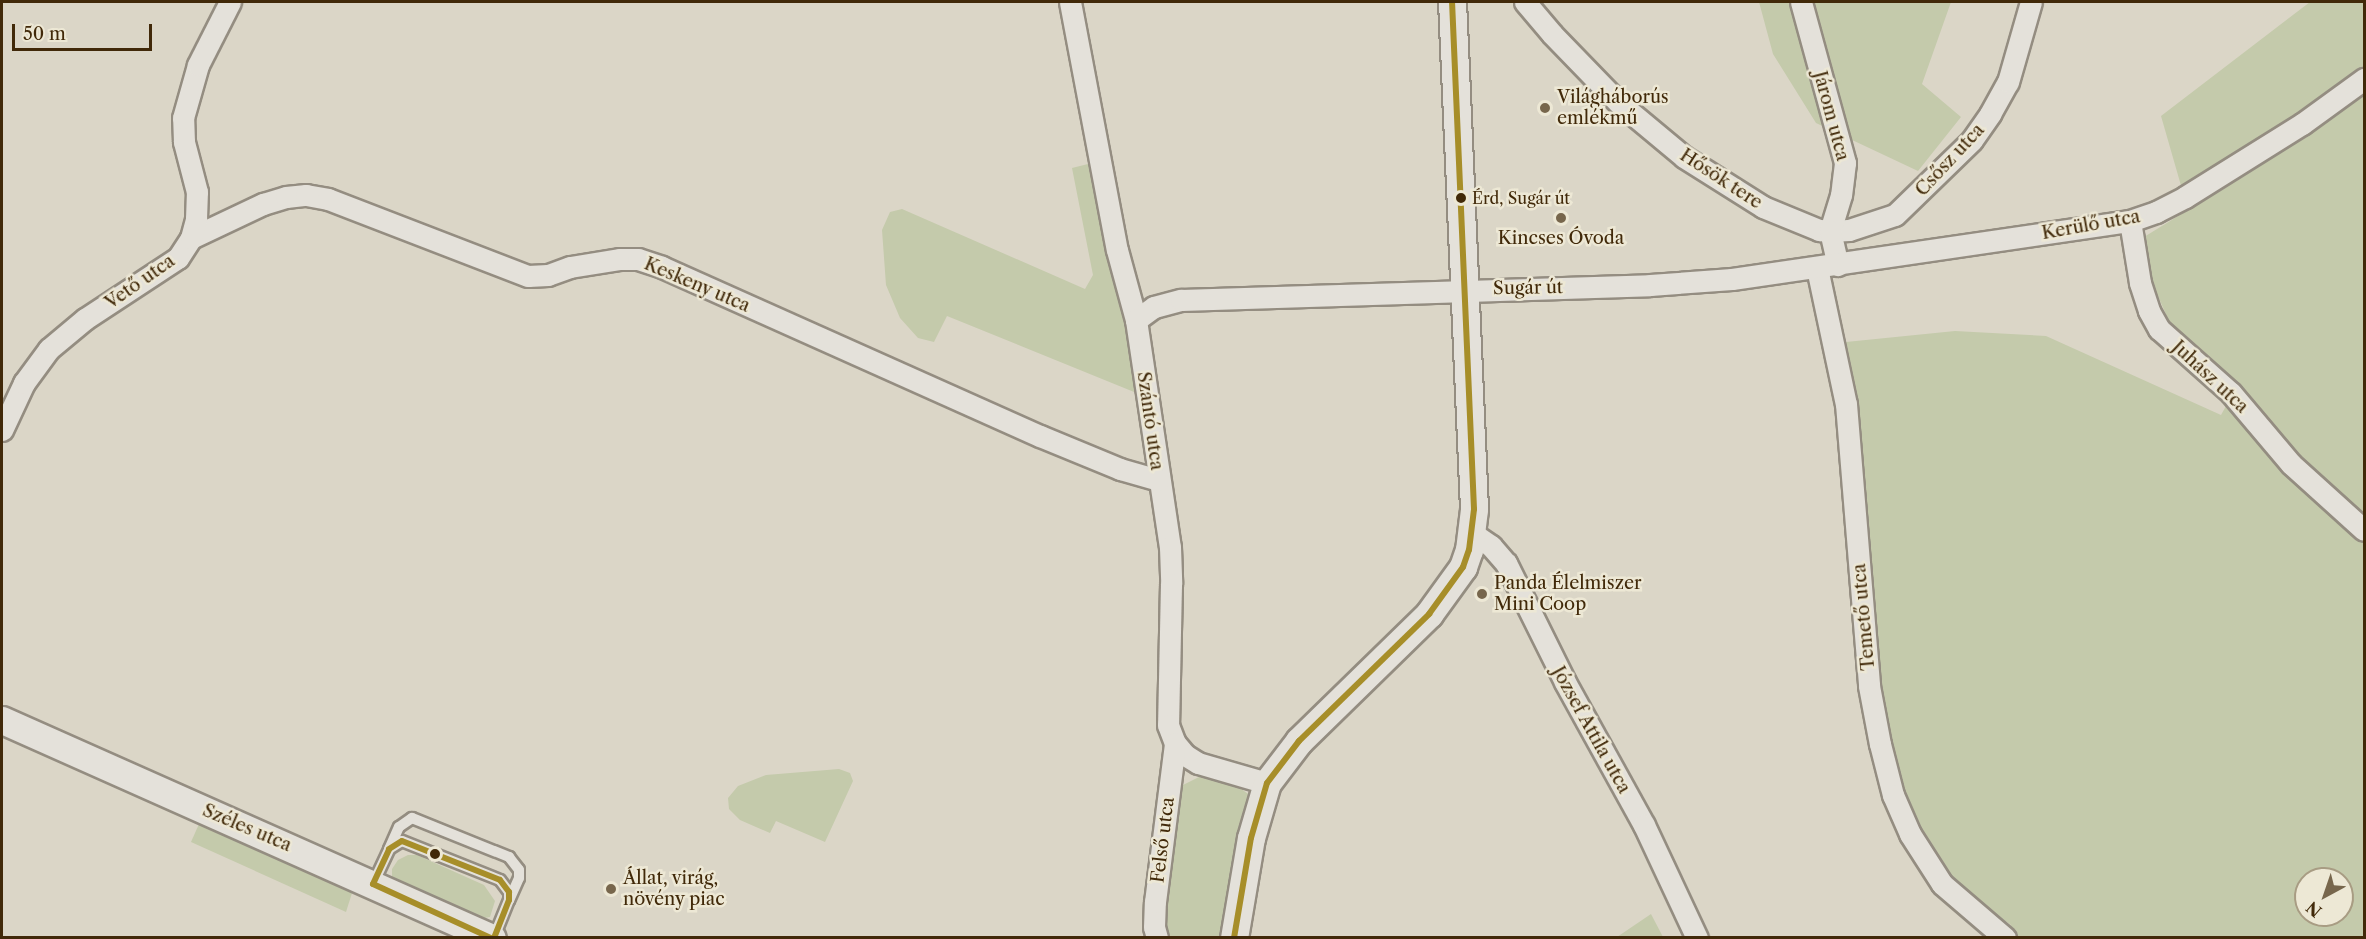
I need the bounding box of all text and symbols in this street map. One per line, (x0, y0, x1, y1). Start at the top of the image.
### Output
scale bar (15, 12, 154, 50)
text: 50 m (23, 23, 66, 45)
street label: Járom utca (1809, 69, 1853, 163)
place label: Világháborús emlékmű (1557, 87, 1669, 130)
marker: Világháborús emlékmű (1538, 101, 1552, 115)
street label: Csősz utca (1911, 119, 1989, 201)
street label: Hősök tere (1676, 144, 1766, 214)
place label: Érd, Sugár út (1472, 188, 1570, 208)
marker: Érd, Sugár út (1455, 192, 1467, 204)
street label: Kerülő utca (2040, 206, 2142, 244)
marker: Kincses Óvoda (1554, 211, 1568, 225)
place label: Kincses Óvoda (1498, 227, 1624, 249)
street label: Vető utca (101, 250, 179, 314)
street label: Keskeny utca (641, 253, 753, 317)
street label: Sugár út (1493, 277, 1563, 299)
street label: Juhász utca (2167, 336, 2253, 418)
street label: Szántó utca (1132, 370, 1168, 472)
street label: Temető utca (1849, 563, 1879, 671)
place label: Panda Élelmiszer Mini Coop (1494, 573, 1642, 616)
marker: Panda Élelmiszer Mini Coop (1475, 587, 1489, 601)
street label: József Attila utca (1547, 662, 1635, 798)
street label: Felső utca (1147, 796, 1179, 884)
street label: Széles utca (199, 800, 295, 856)
unlabelled marker (429, 848, 441, 860)
north arrow (2294, 867, 2354, 927)
place label: Állat, virág, növény piac (623, 868, 725, 910)
marker: Állat, virág, növény piac (604, 882, 618, 896)
text: N (2302, 897, 2325, 921)

